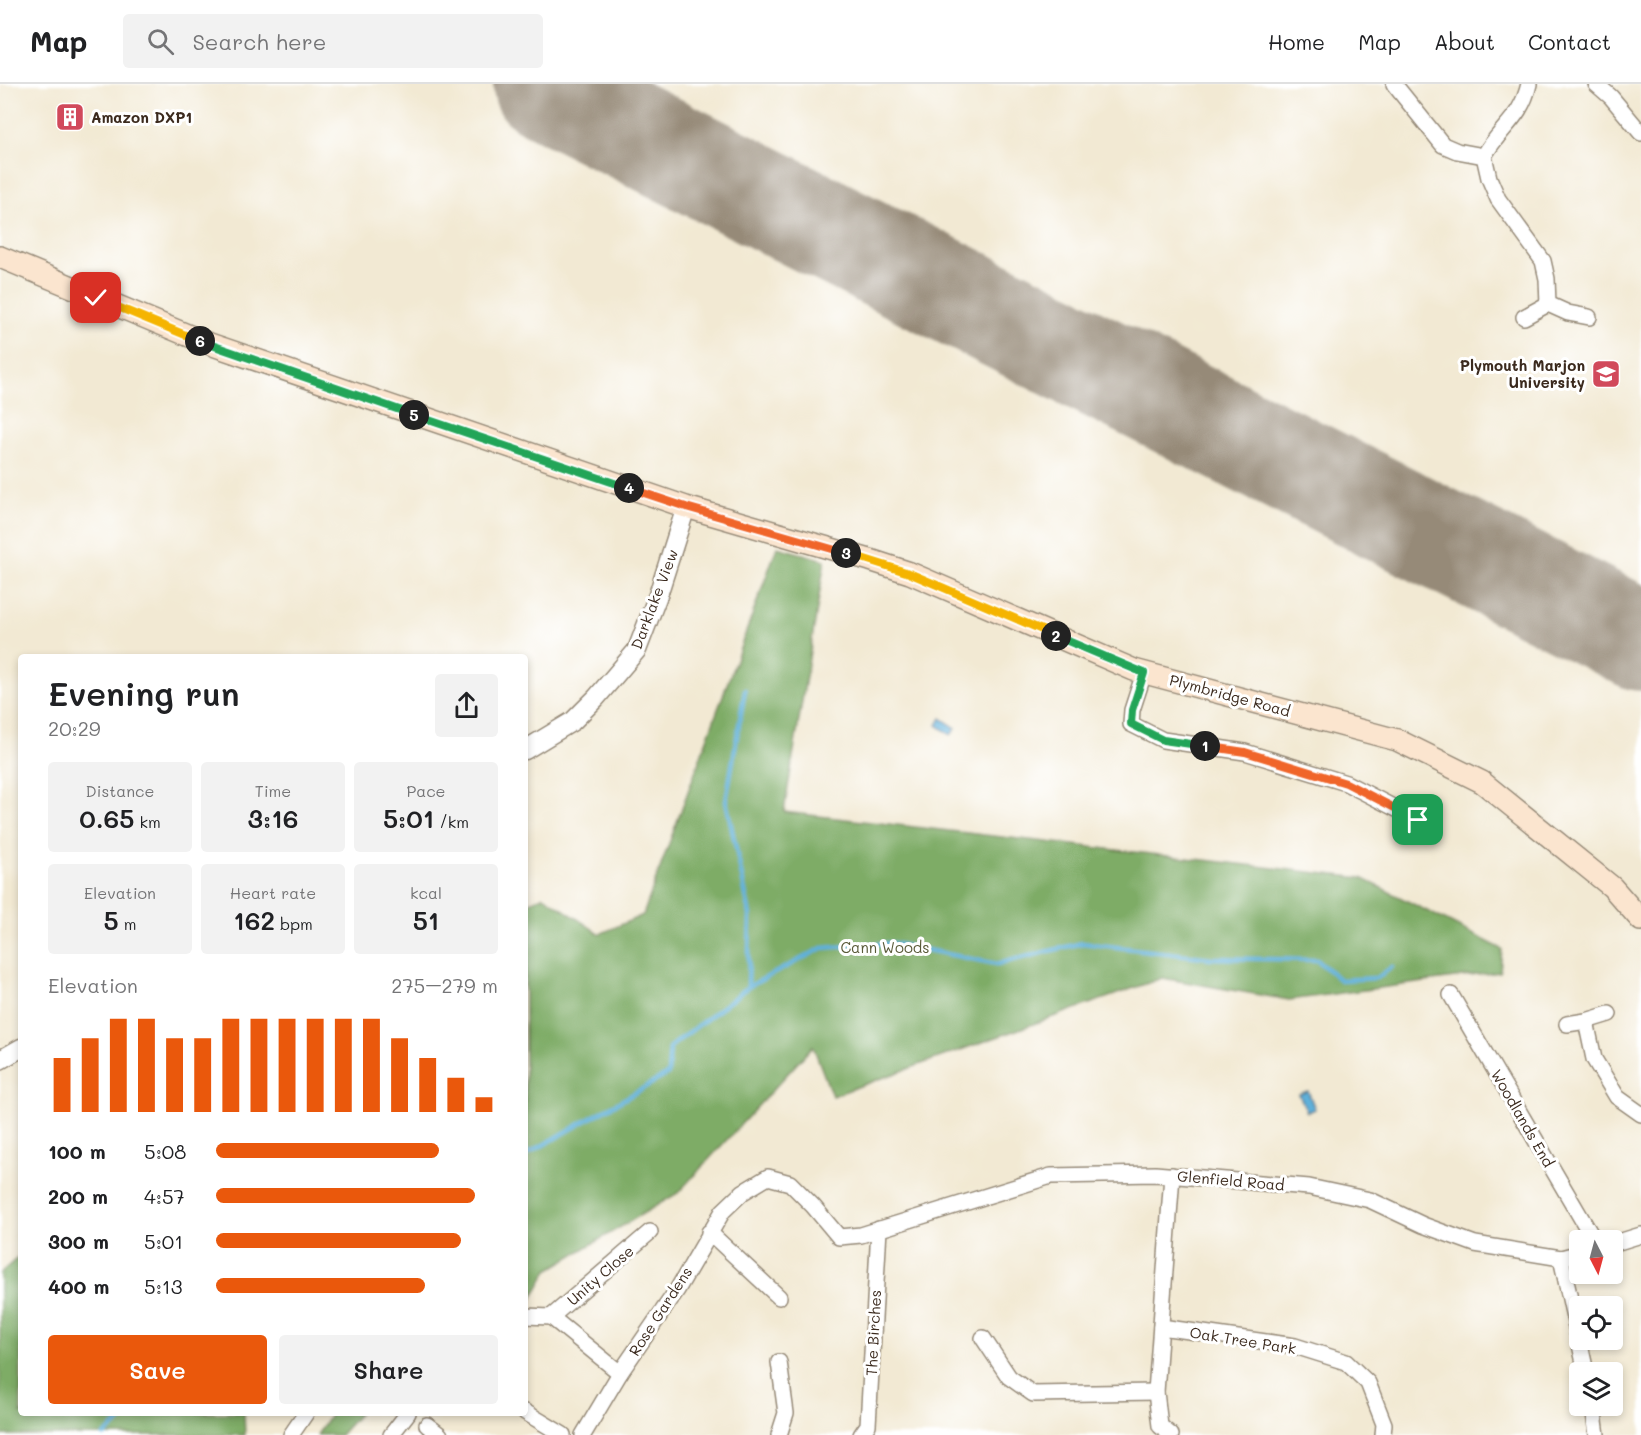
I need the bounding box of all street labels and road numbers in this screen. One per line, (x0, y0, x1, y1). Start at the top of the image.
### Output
street label: Darklake View (626, 546, 682, 652)
street label: Plymbridge Road (1167, 669, 1293, 721)
street label: Woodlands End (1487, 1065, 1559, 1171)
street label: Glenfield Road (1177, 1165, 1285, 1195)
street label: Unity Close (562, 1241, 638, 1309)
street label: Rose Gardens (624, 1263, 696, 1359)
street label: The Birches (861, 1289, 885, 1377)
street label: Oak Tree Park (1188, 1322, 1298, 1358)

